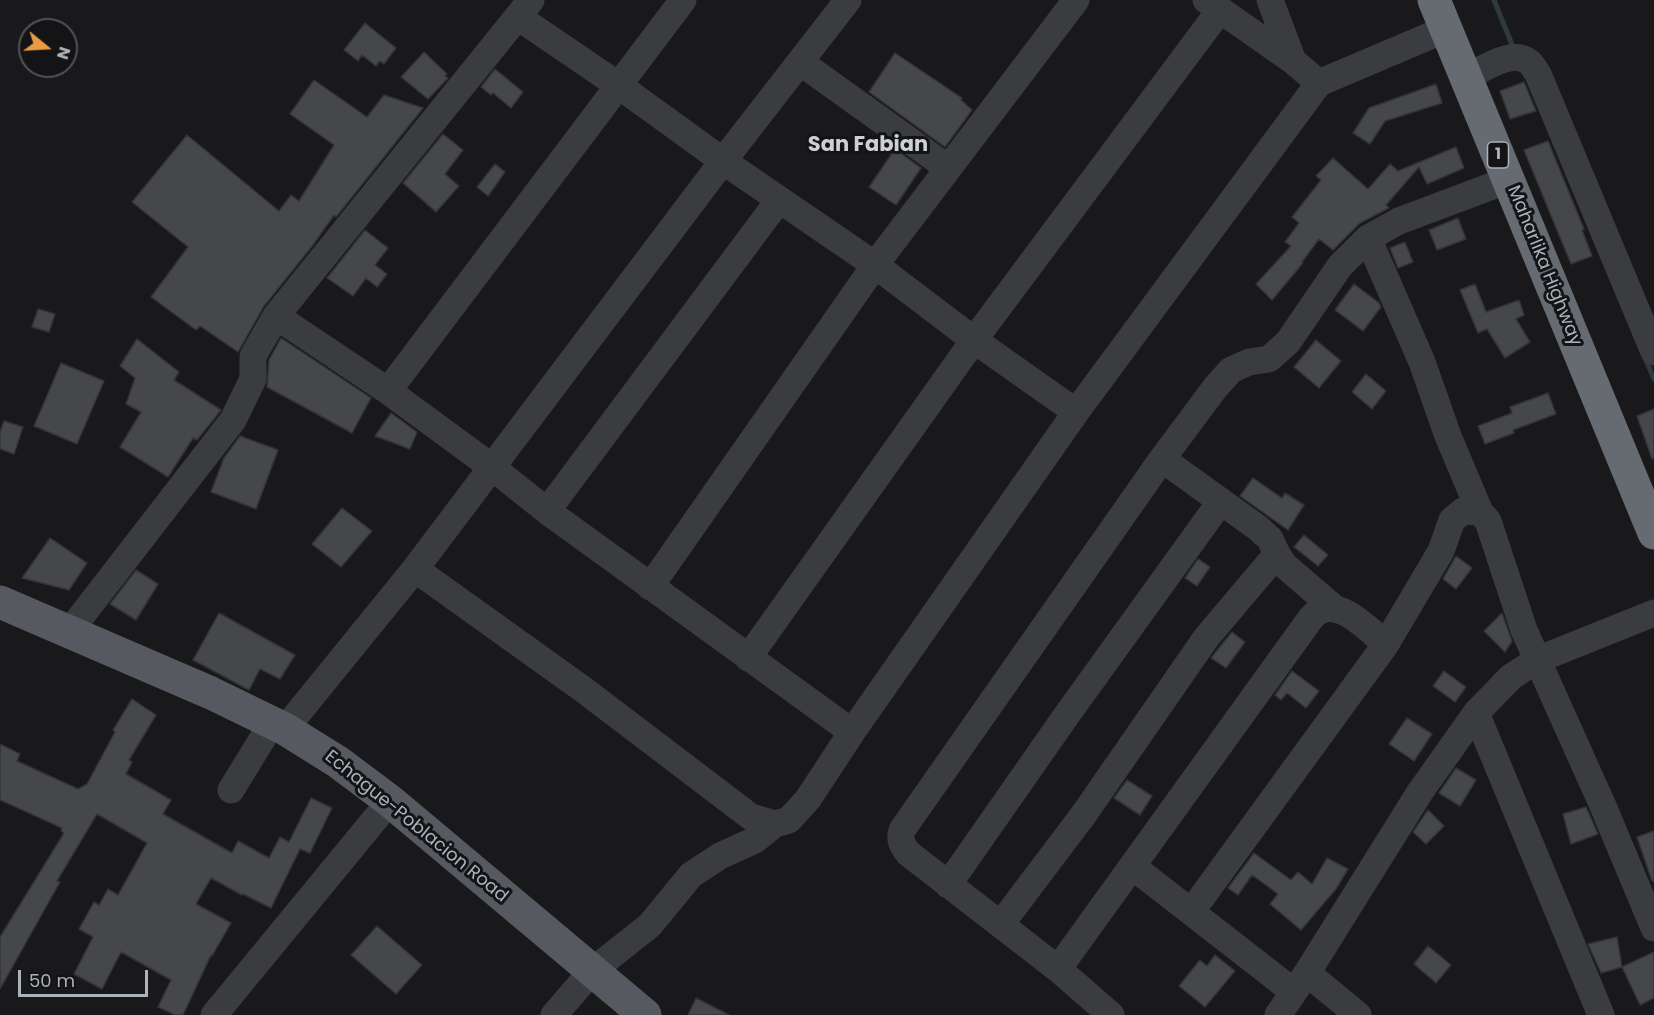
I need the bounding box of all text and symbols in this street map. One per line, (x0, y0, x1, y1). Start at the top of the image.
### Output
north arrow (18, 18, 78, 78)
text: N (51, 44, 76, 62)
district label: San Fabian (808, 133, 928, 159)
road number: 1 (1488, 142, 1508, 168)
street label: Maharlika Highway (1502, 183, 1586, 349)
street label: Echague-Poblacion Road (320, 746, 512, 908)
scale bar (21, 958, 152, 996)
text: 50 m (29, 968, 75, 993)

